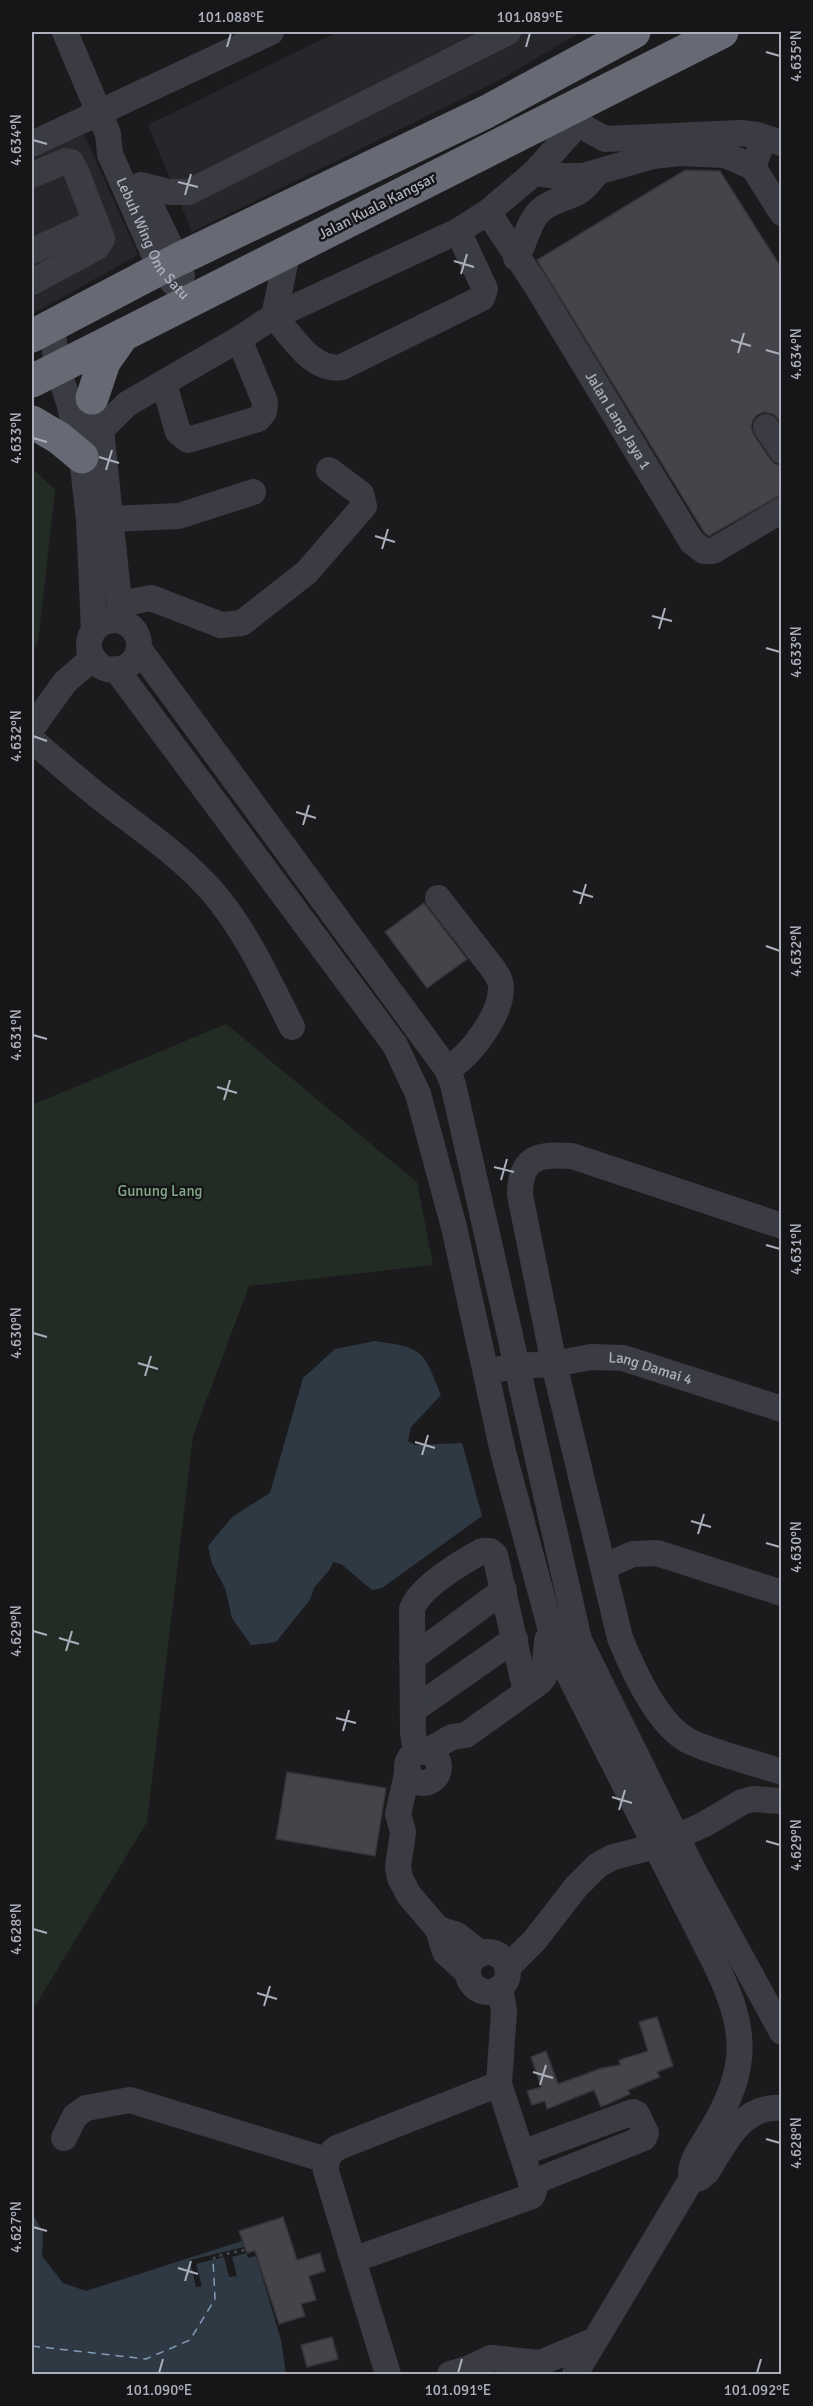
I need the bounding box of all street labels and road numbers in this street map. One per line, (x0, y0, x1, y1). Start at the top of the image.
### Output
street label: Jalan Kuala Kangsar (315, 168, 439, 243)
street label: Lebuh Wing Onn Satu (112, 175, 193, 303)
street label: Jalan Lang Jaya 1 (582, 368, 655, 473)
street label: Lang Damai 4 (608, 1349, 695, 1389)

